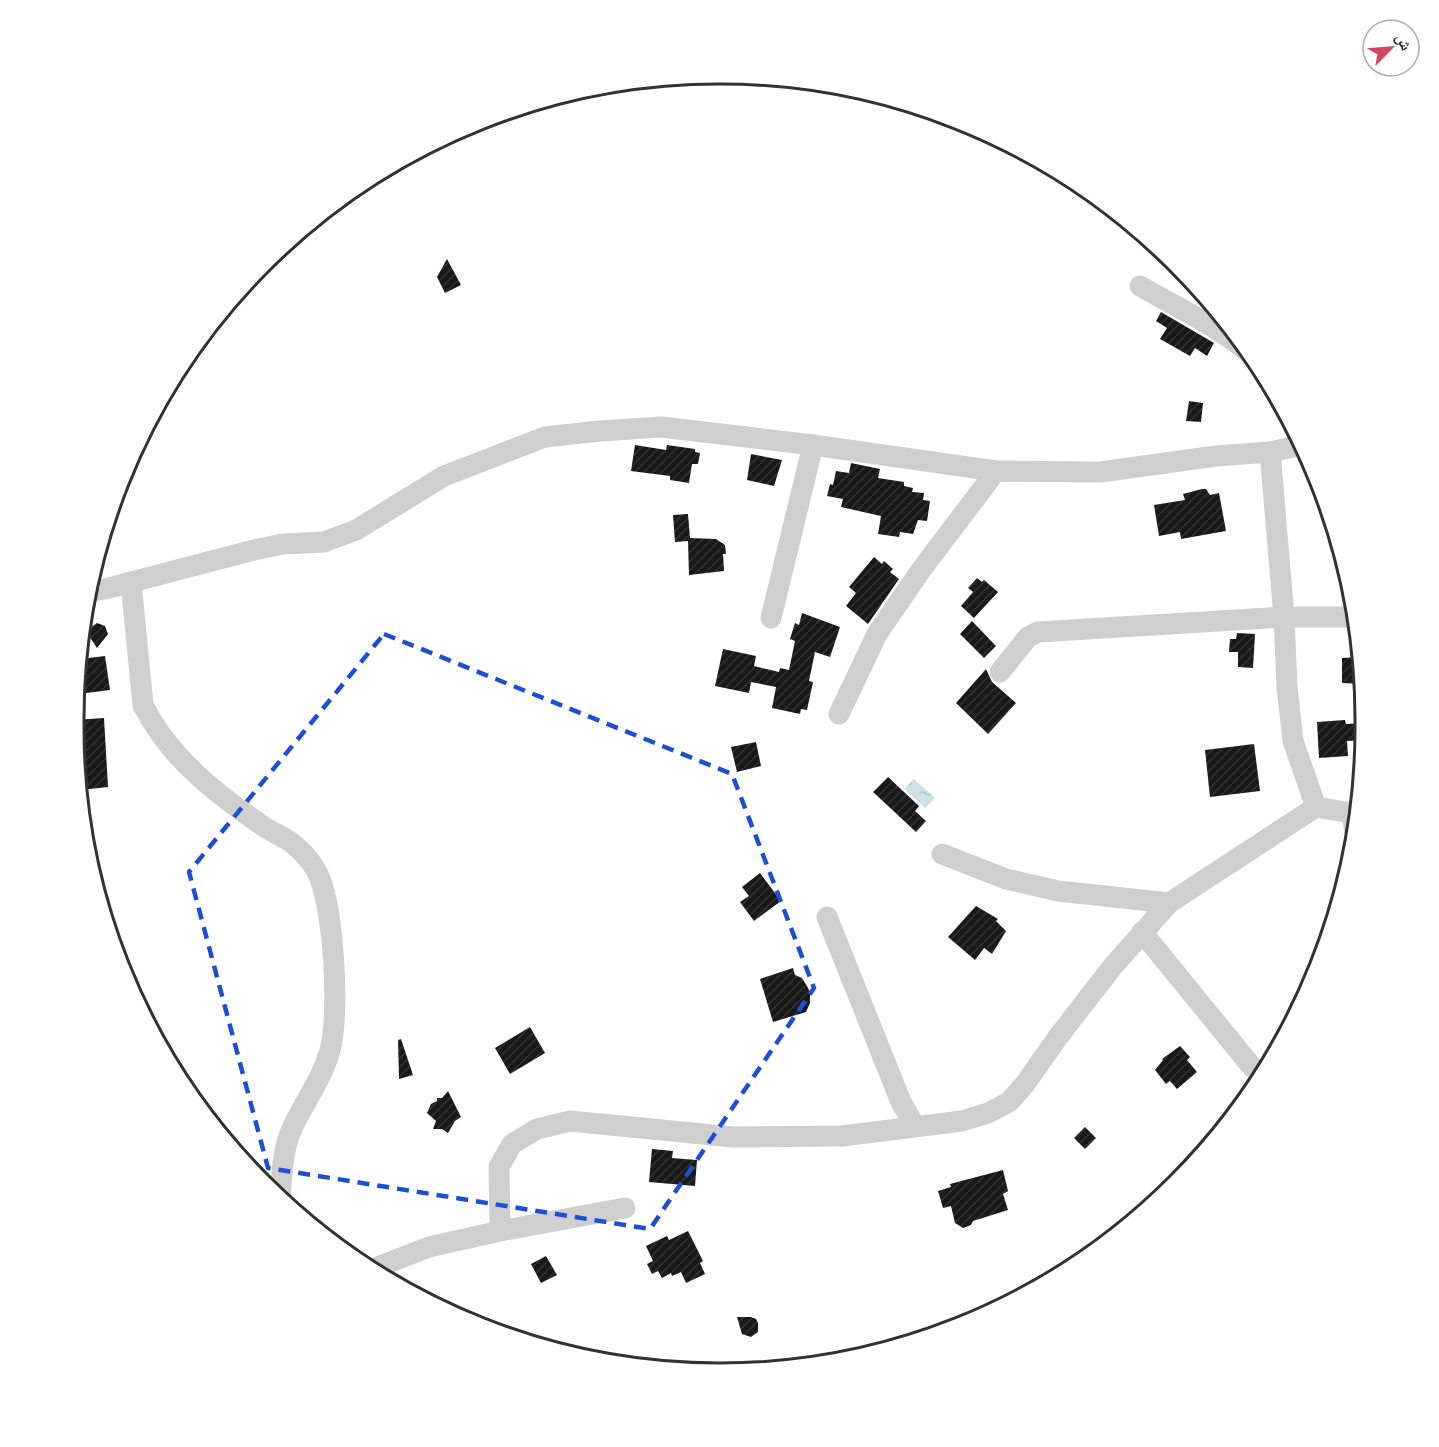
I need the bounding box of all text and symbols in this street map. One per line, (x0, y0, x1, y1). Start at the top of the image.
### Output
north arrow (1361, 18, 1421, 78)
text: ش (1392, 30, 1416, 54)

